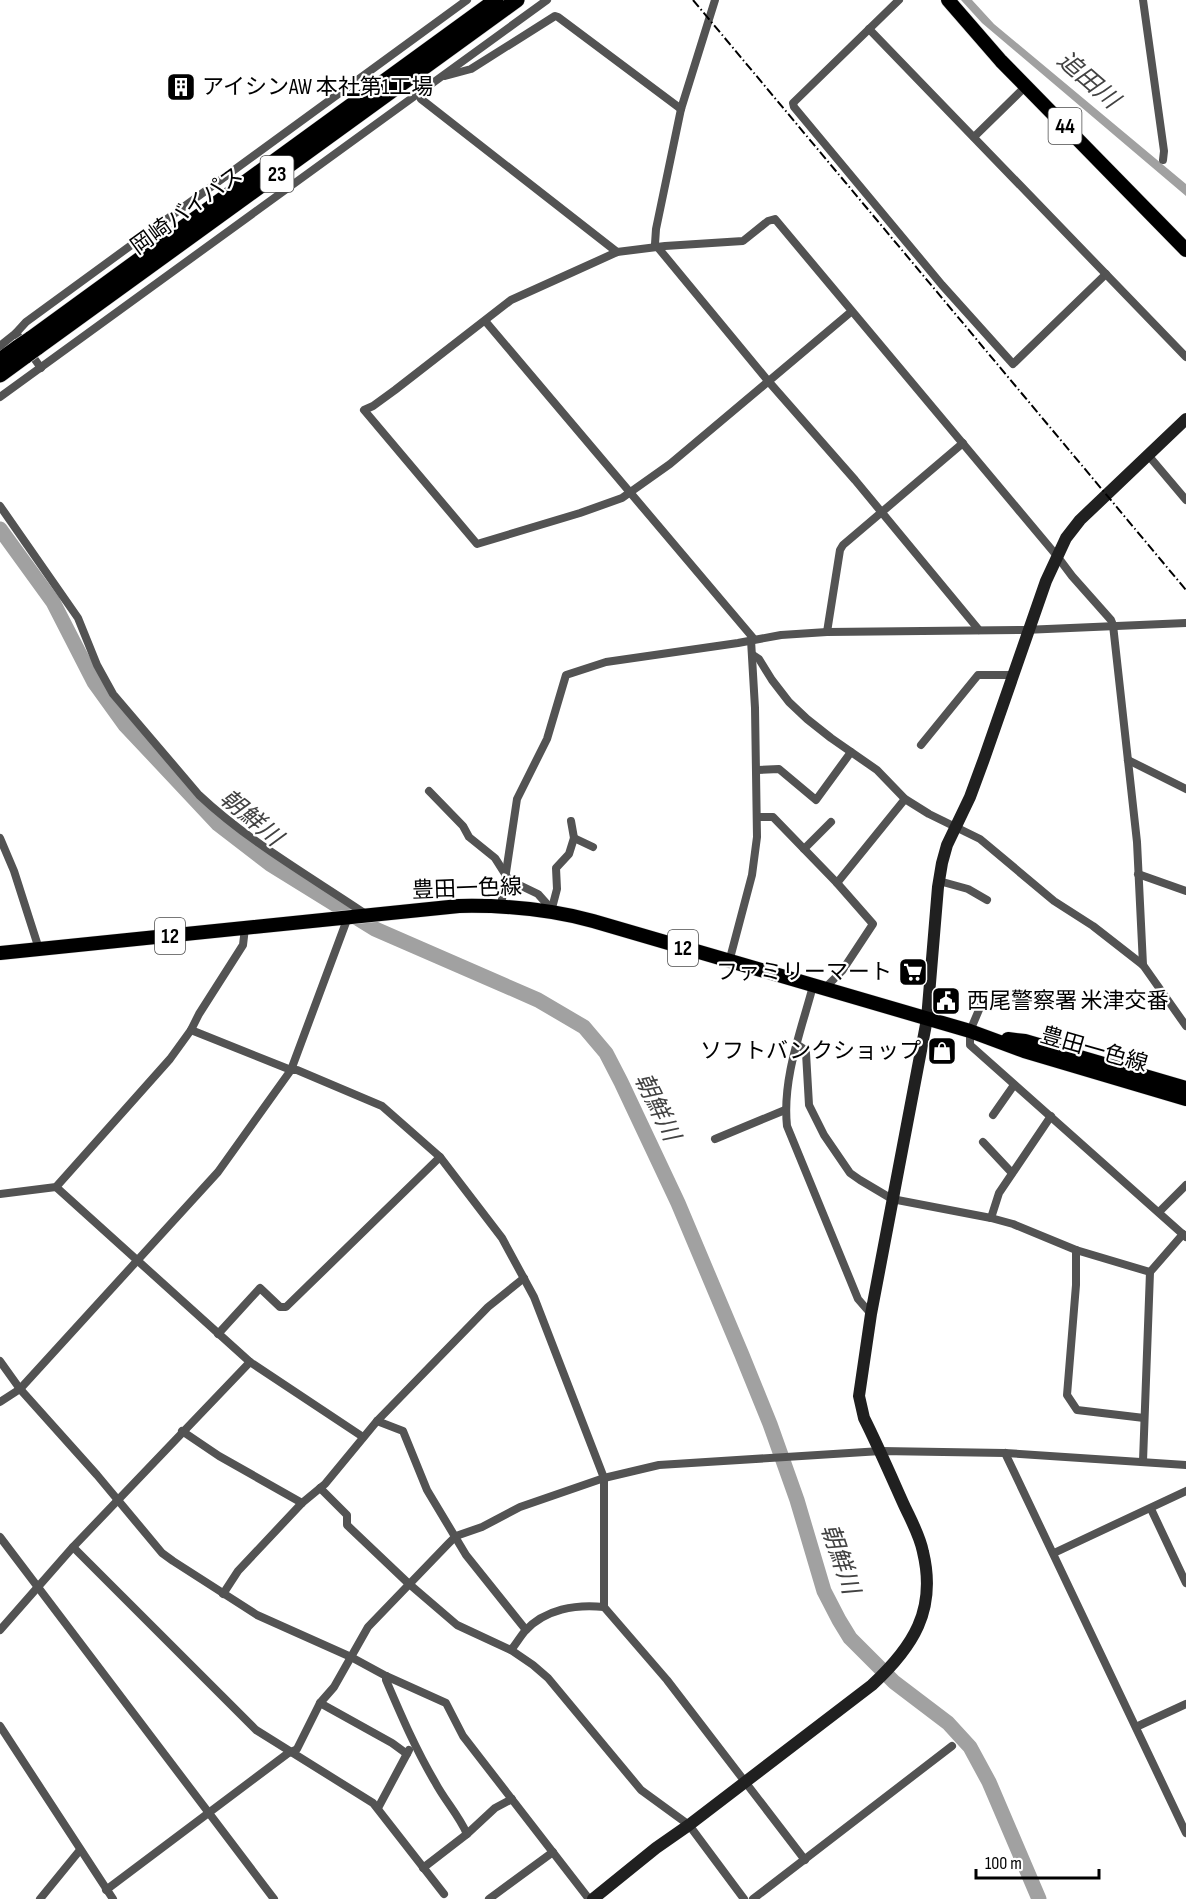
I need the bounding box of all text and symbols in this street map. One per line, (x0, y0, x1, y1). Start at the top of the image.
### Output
water label: 追田川 (1051, 45, 1127, 117)
building icon: アイシンAW 本社第1工場 (165, 71, 197, 103)
place label: アイシンAW 本社第1工場 (202, 74, 433, 101)
road number: 44 (1048, 108, 1082, 144)
road number: 23 (260, 156, 294, 192)
street label: 岡崎バイパス (126, 161, 248, 261)
water label: 朝鮮川 (214, 784, 290, 854)
street label: 豊田一色線 (412, 874, 522, 904)
road number: 12 (155, 918, 185, 954)
road number: 12 (668, 930, 698, 966)
supermarket icon: ファミリーマート (897, 956, 929, 988)
place label: ファミリーマート (716, 959, 892, 986)
public building icon: 西尾警察署 米津交番 (930, 985, 962, 1017)
place label: 西尾警察署 米津交番 (967, 988, 1169, 1015)
street label: 豊田一色線 (1037, 1022, 1151, 1078)
shop icon: ソフトバンクショップ (926, 1035, 958, 1067)
place label: ソフトバンクショップ (700, 1038, 921, 1065)
water label: 朝鮮川 (628, 1068, 687, 1148)
water label: 朝鮮川 (815, 1520, 866, 1601)
scale bar (976, 1842, 1099, 1880)
text: 100 m (985, 1853, 1022, 1874)

